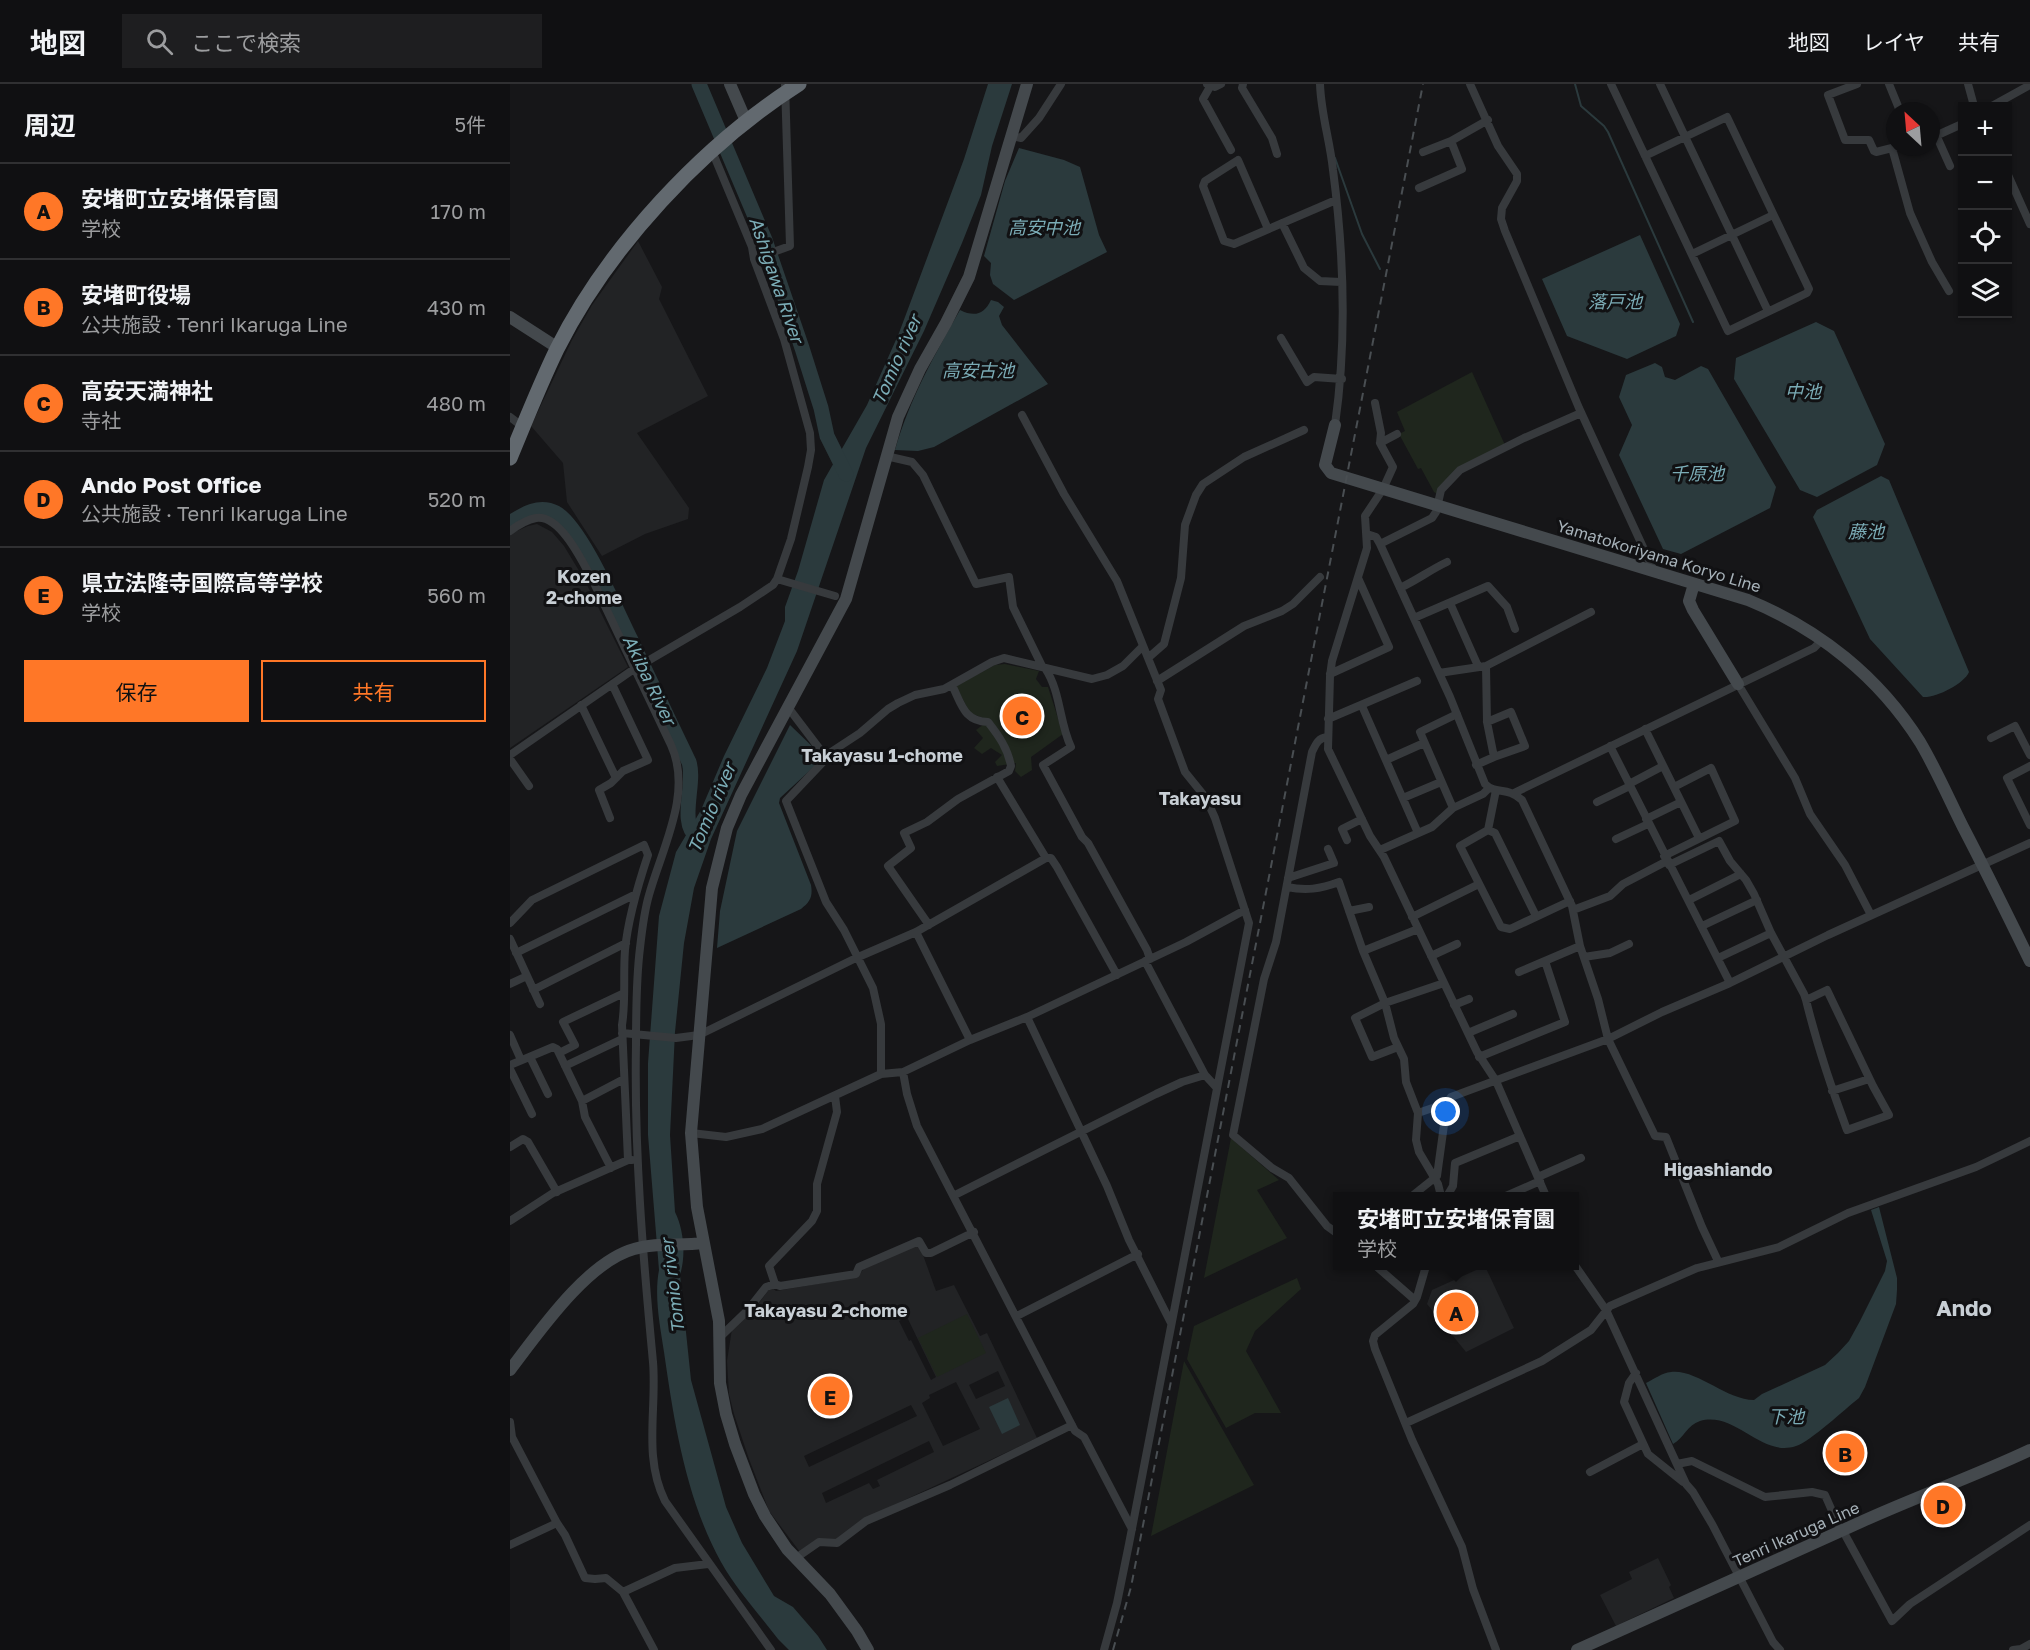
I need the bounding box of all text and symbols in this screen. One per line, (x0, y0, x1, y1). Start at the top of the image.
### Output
search box (122, 14, 542, 68)
icon: search (143, 25, 176, 58)
text: 地図 (30, 26, 86, 59)
text: ここで検索 (191, 29, 301, 56)
text: 地図 (1788, 29, 1830, 55)
text: レイヤ (1863, 29, 1925, 55)
text: 共有 (1958, 29, 2000, 55)
north arrow (1886, 102, 1940, 156)
map controls (1958, 102, 2012, 318)
button: + (1958, 102, 2012, 156)
text: 周辺 (24, 110, 76, 141)
text: 5件 (454, 112, 486, 136)
button: − (1958, 156, 2012, 210)
text: 安堵町立安堵保育園 (81, 185, 279, 212)
text: A (36, 199, 51, 223)
text: 170 m (431, 199, 486, 223)
button: locate (1958, 210, 2012, 264)
water label: Ashigawa River (745, 214, 810, 348)
text: 学校 (81, 216, 121, 240)
water label: 高安中池 (1008, 216, 1082, 238)
button: layers (1958, 264, 2012, 318)
text: 安堵町役場 (81, 281, 191, 308)
water label: 落戸池 (1588, 290, 1644, 312)
text: B (36, 295, 51, 319)
text: 430 m (427, 295, 486, 319)
water label: Tomio river (867, 309, 927, 408)
text: 公共施設 · Tenri Ikaruga Line (81, 312, 348, 336)
water label: 高安古池 (942, 359, 1016, 381)
text: 高安天満神社 (81, 377, 213, 404)
water label: 中池 (1785, 380, 1823, 402)
text: C (36, 391, 51, 415)
text: 480 m (427, 391, 486, 415)
text: 寺社 (81, 408, 121, 432)
water label: 千原池 (1670, 462, 1726, 484)
text: Ando Post Office (81, 471, 262, 498)
text: D (36, 487, 51, 511)
text: 520 m (428, 487, 486, 511)
text: 公共施設 · Tenri Ikaruga Line (81, 501, 348, 525)
street label: Yamatokoriyama Koryo Line (1555, 515, 1763, 597)
water label: 藤池 (1848, 520, 1886, 542)
district label: Kozen 2-chome (546, 565, 622, 608)
text: 県立法隆寺国際高等学校 (81, 569, 323, 596)
text: E (37, 583, 50, 607)
text: 560 m (427, 583, 486, 607)
text: 学校 (81, 600, 121, 624)
water label: Akiba River (619, 631, 682, 731)
button: 保存 (24, 660, 249, 722)
button: 共有 (261, 660, 486, 722)
pin: C (1002, 694, 1042, 738)
district label: Takayasu 1-chome (801, 744, 963, 766)
water label: Tomio river (682, 757, 741, 856)
district label: Takayasu (1159, 787, 1241, 809)
your location (1431, 1097, 1460, 1126)
district label: Higashiando (1663, 1158, 1773, 1180)
popup (1333, 1192, 1579, 1270)
text: 安堵町立安堵保育園 (1357, 1205, 1555, 1232)
water label: Tomio river (655, 1234, 689, 1335)
text: 学校 (1357, 1236, 1397, 1260)
pin: A (1436, 1290, 1476, 1334)
district label: Ando (1936, 1294, 1992, 1321)
district label: Takayasu 2-chome (744, 1299, 908, 1321)
pin: E (810, 1374, 850, 1418)
water label: 下池 (1768, 1405, 1806, 1427)
pin: B (1826, 1430, 1864, 1476)
pin: D (1924, 1482, 1962, 1528)
street label: Tenri Ikaruga Line (1730, 1497, 1862, 1571)

